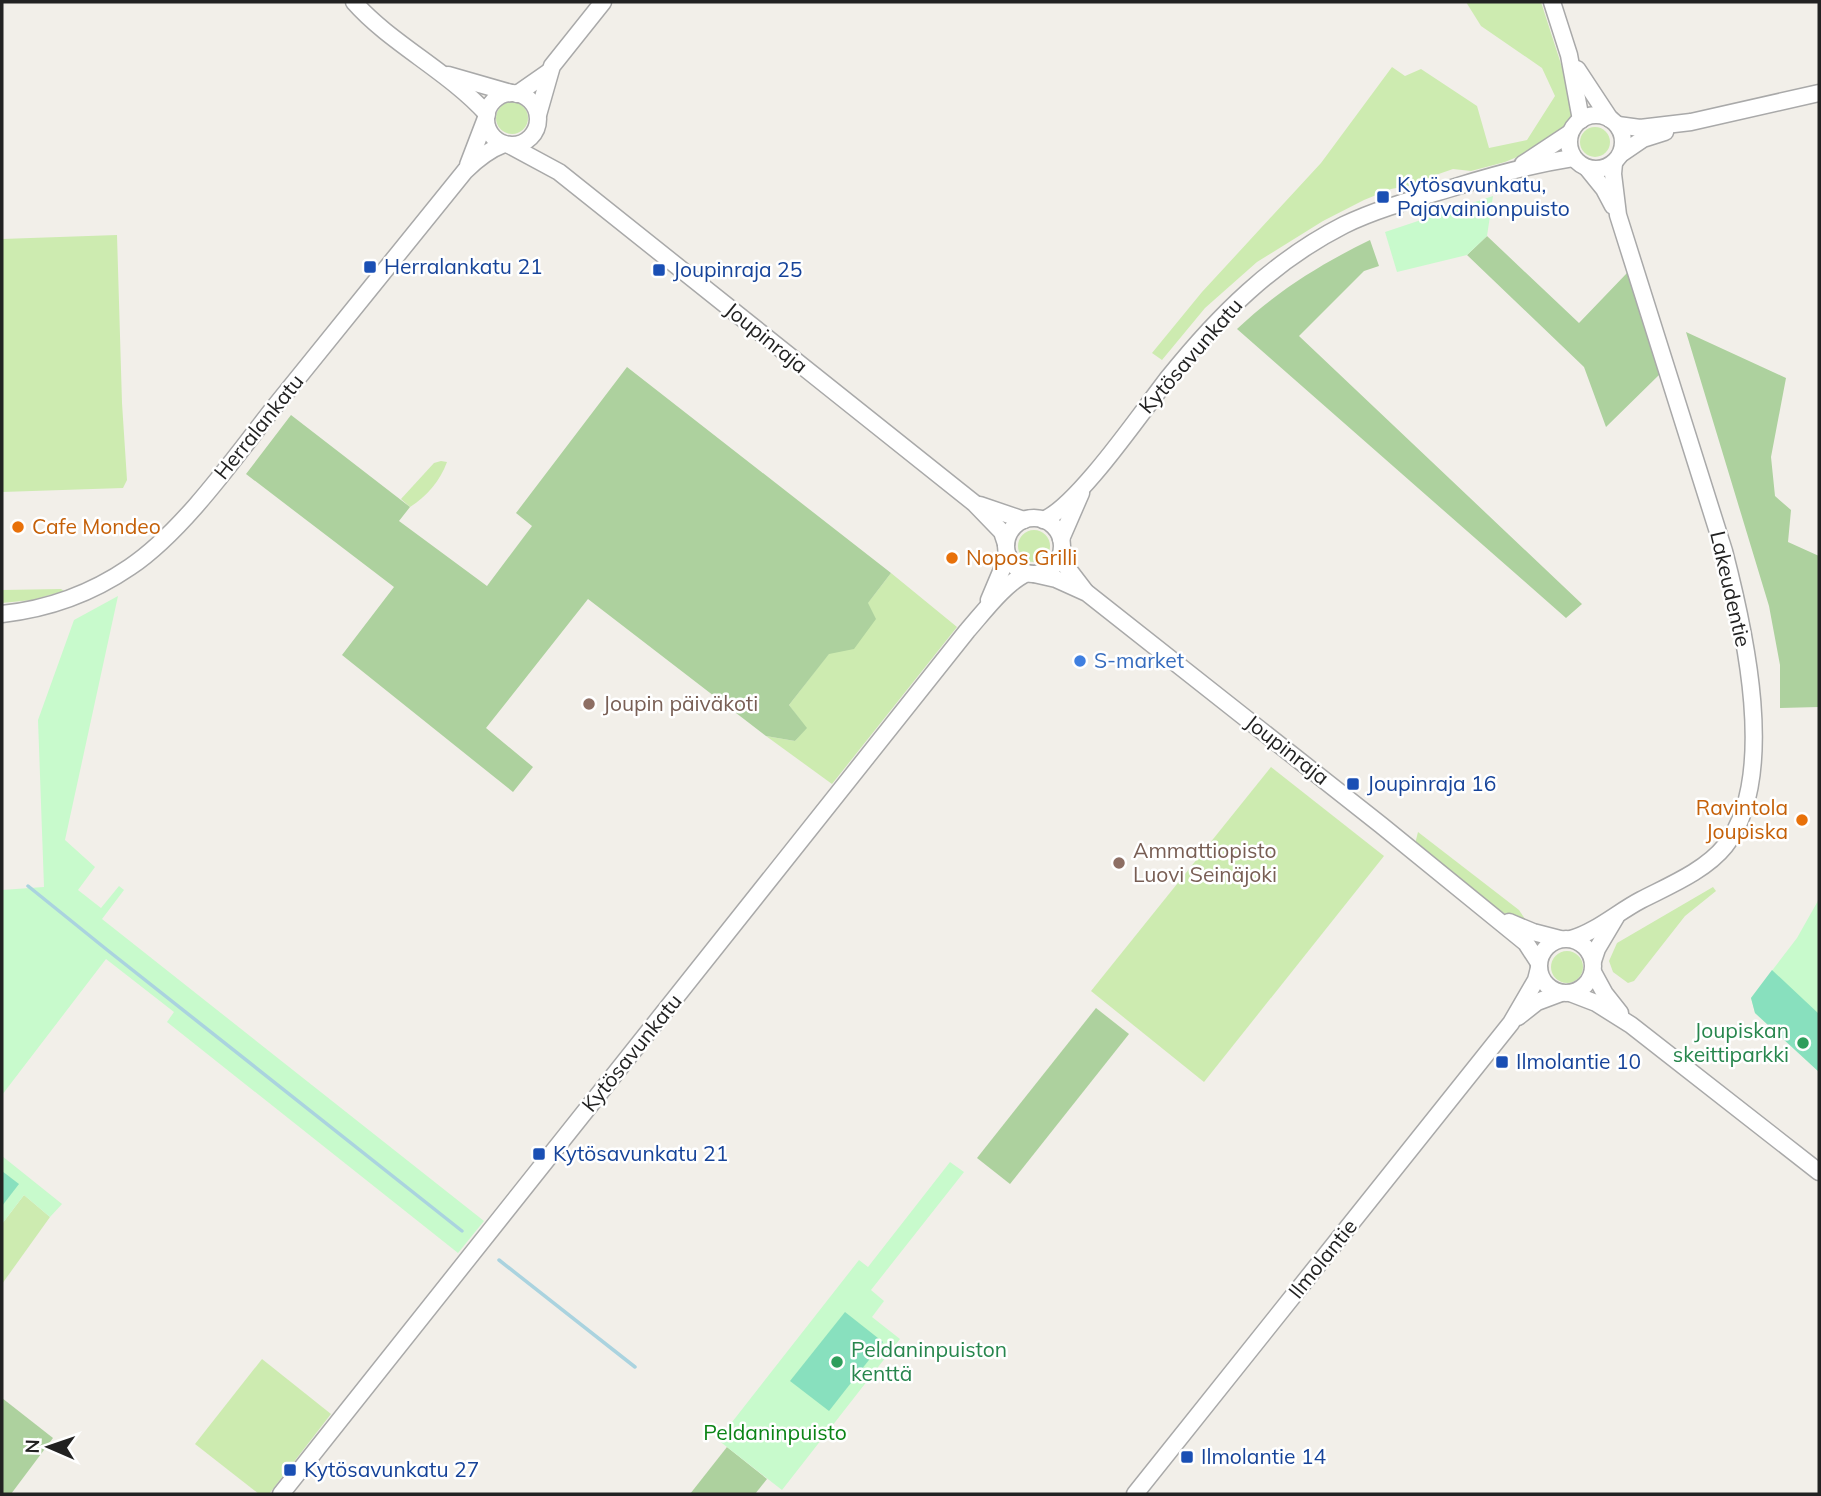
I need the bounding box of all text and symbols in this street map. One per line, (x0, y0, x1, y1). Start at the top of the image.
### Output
place label: Kytösavunkatu, Pajavainionpuisto (1397, 171, 1570, 221)
marker: Kytösavunkatu, Pajavainionpuisto (1375, 189, 1391, 205)
place label: Herralankatu 21 (384, 253, 543, 279)
place label: Joupinraja 25 (673, 256, 802, 282)
marker: Herralankatu 21 (362, 259, 378, 275)
marker: Joupinraja 25 (651, 262, 667, 278)
street label: Kytösavunkatu (1133, 292, 1247, 418)
street label: Joupinraja (720, 296, 813, 378)
street label: Herralankatu (208, 368, 309, 484)
place label: Cafe Mondeo (32, 513, 161, 539)
marker: Cafe Mondeo (10, 519, 26, 535)
street label: Lakeudentie (1705, 528, 1757, 649)
place label: Nopos Grilli (966, 544, 1077, 570)
marker: Nopos Grilli (944, 550, 960, 566)
place label: S-market (1094, 647, 1184, 673)
marker: S-market (1072, 653, 1088, 669)
place label: Joupin päiväkoti (603, 690, 758, 716)
marker: Joupin päiväkoti (581, 696, 597, 712)
street label: Joupinraja (1241, 709, 1334, 790)
place label: Joupinraja 16 (1367, 770, 1496, 796)
marker: Joupinraja 16 (1345, 776, 1361, 792)
place label: Ravintola Joupiska (1696, 794, 1788, 844)
marker: Ravintola Joupiska (1794, 812, 1810, 828)
place label: Ammattiopisto Luovi Seinäjoki (1133, 837, 1277, 887)
marker: Ammattiopisto Luovi Seinäjoki (1111, 855, 1127, 871)
street label: Kytösavunkatu (576, 988, 687, 1117)
place label: Joupiskan skeittiparkki (1673, 1017, 1789, 1067)
marker: Joupiskan skeittiparkki (1795, 1035, 1811, 1051)
place label: Ilmolantie 10 (1516, 1048, 1641, 1074)
marker: Ilmolantie 10 (1494, 1054, 1510, 1070)
place label: Kytösavunkatu 21 (553, 1140, 728, 1166)
marker: Kytösavunkatu 21 (531, 1146, 547, 1162)
street label: Ilmolantie (1282, 1213, 1362, 1303)
place label: Peldaninpuiston kenttä (851, 1336, 1007, 1386)
marker: Peldaninpuiston kenttä (829, 1354, 845, 1370)
north arrow (14, 1412, 84, 1482)
park label: Peldaninpuisto (703, 1419, 847, 1445)
text: N (20, 1439, 44, 1454)
place label: Ilmolantie 14 (1201, 1443, 1327, 1469)
marker: Ilmolantie 14 (1179, 1449, 1195, 1465)
place label: Kytösavunkatu 27 (304, 1456, 479, 1482)
marker: Kytösavunkatu 27 (282, 1462, 298, 1478)

